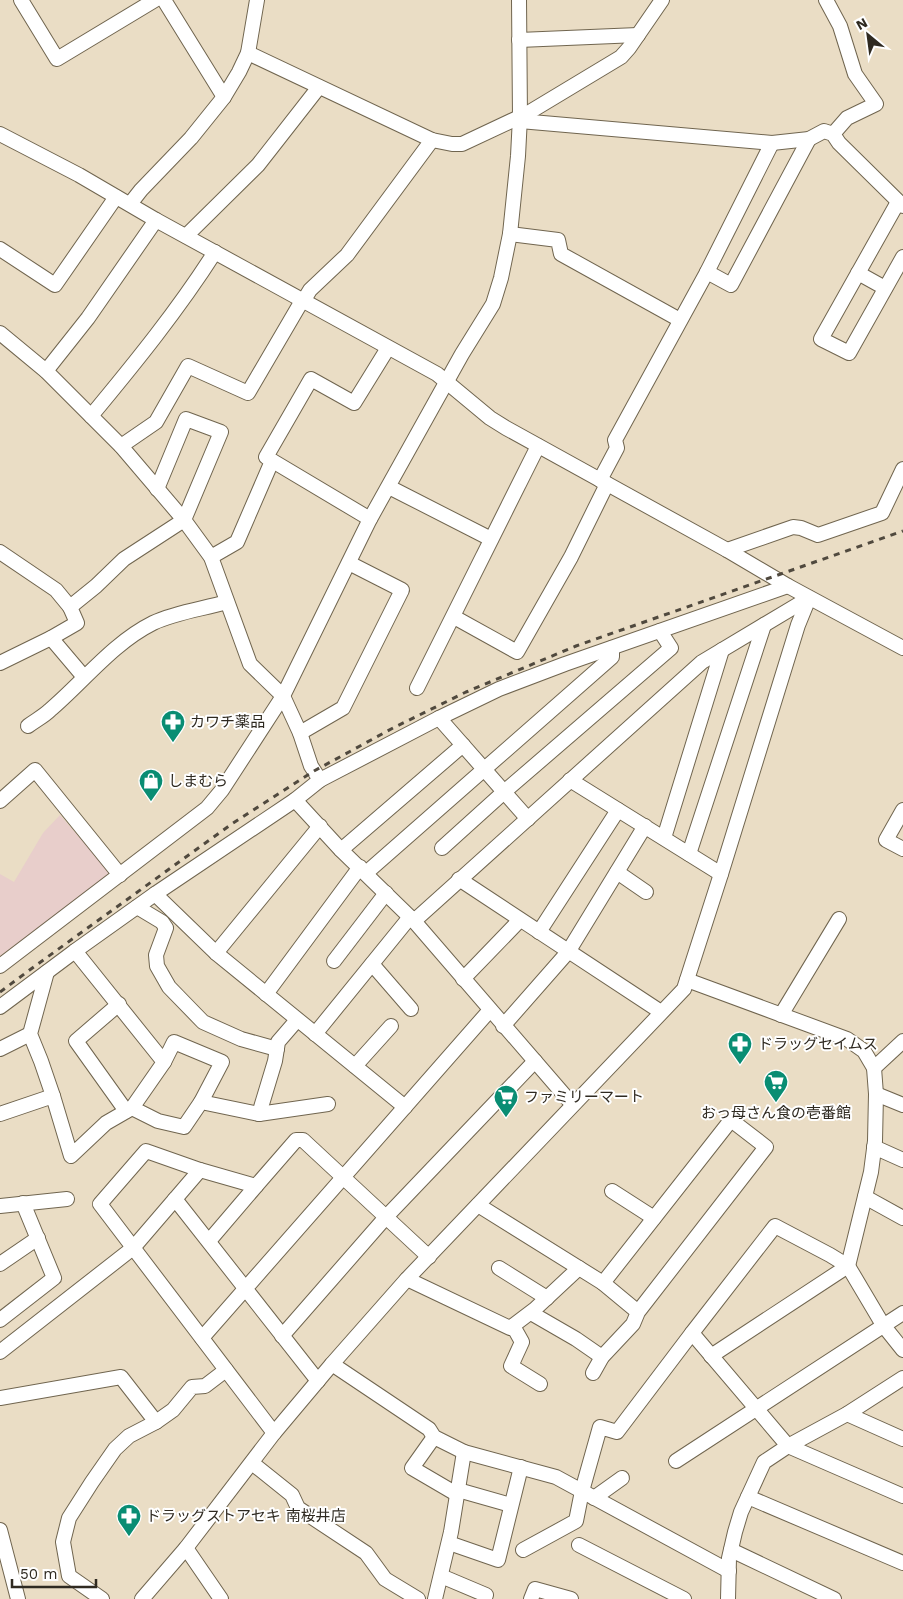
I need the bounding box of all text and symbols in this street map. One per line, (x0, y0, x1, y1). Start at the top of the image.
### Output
north arrow (843, 10, 893, 60)
text: N (853, 14, 870, 33)
pharmacy icon: カワチ薬品 (160, 709, 186, 743)
place label: カワチ薬品 (190, 713, 265, 731)
shop icon: しまむら (138, 768, 164, 802)
place label: しまむら (168, 772, 228, 790)
pharmacy icon: ドラッグセイムス (727, 1031, 753, 1065)
place label: ドラッグセイムス (758, 1035, 878, 1053)
supermarket icon: おっ母さん食の壱番館 (763, 1069, 789, 1103)
supermarket icon: ファミリーマート (493, 1084, 519, 1118)
place label: ファミリーマート (524, 1088, 644, 1106)
place label: おっ母さん食の壱番館 (701, 1104, 851, 1122)
pharmacy icon: ドラッグストアセキ 南桜井店 (116, 1503, 142, 1537)
place label: ドラッグストアセキ 南桜井店 (146, 1507, 346, 1525)
scale bar (12, 1556, 96, 1588)
text: 50 m (20, 1565, 57, 1583)

